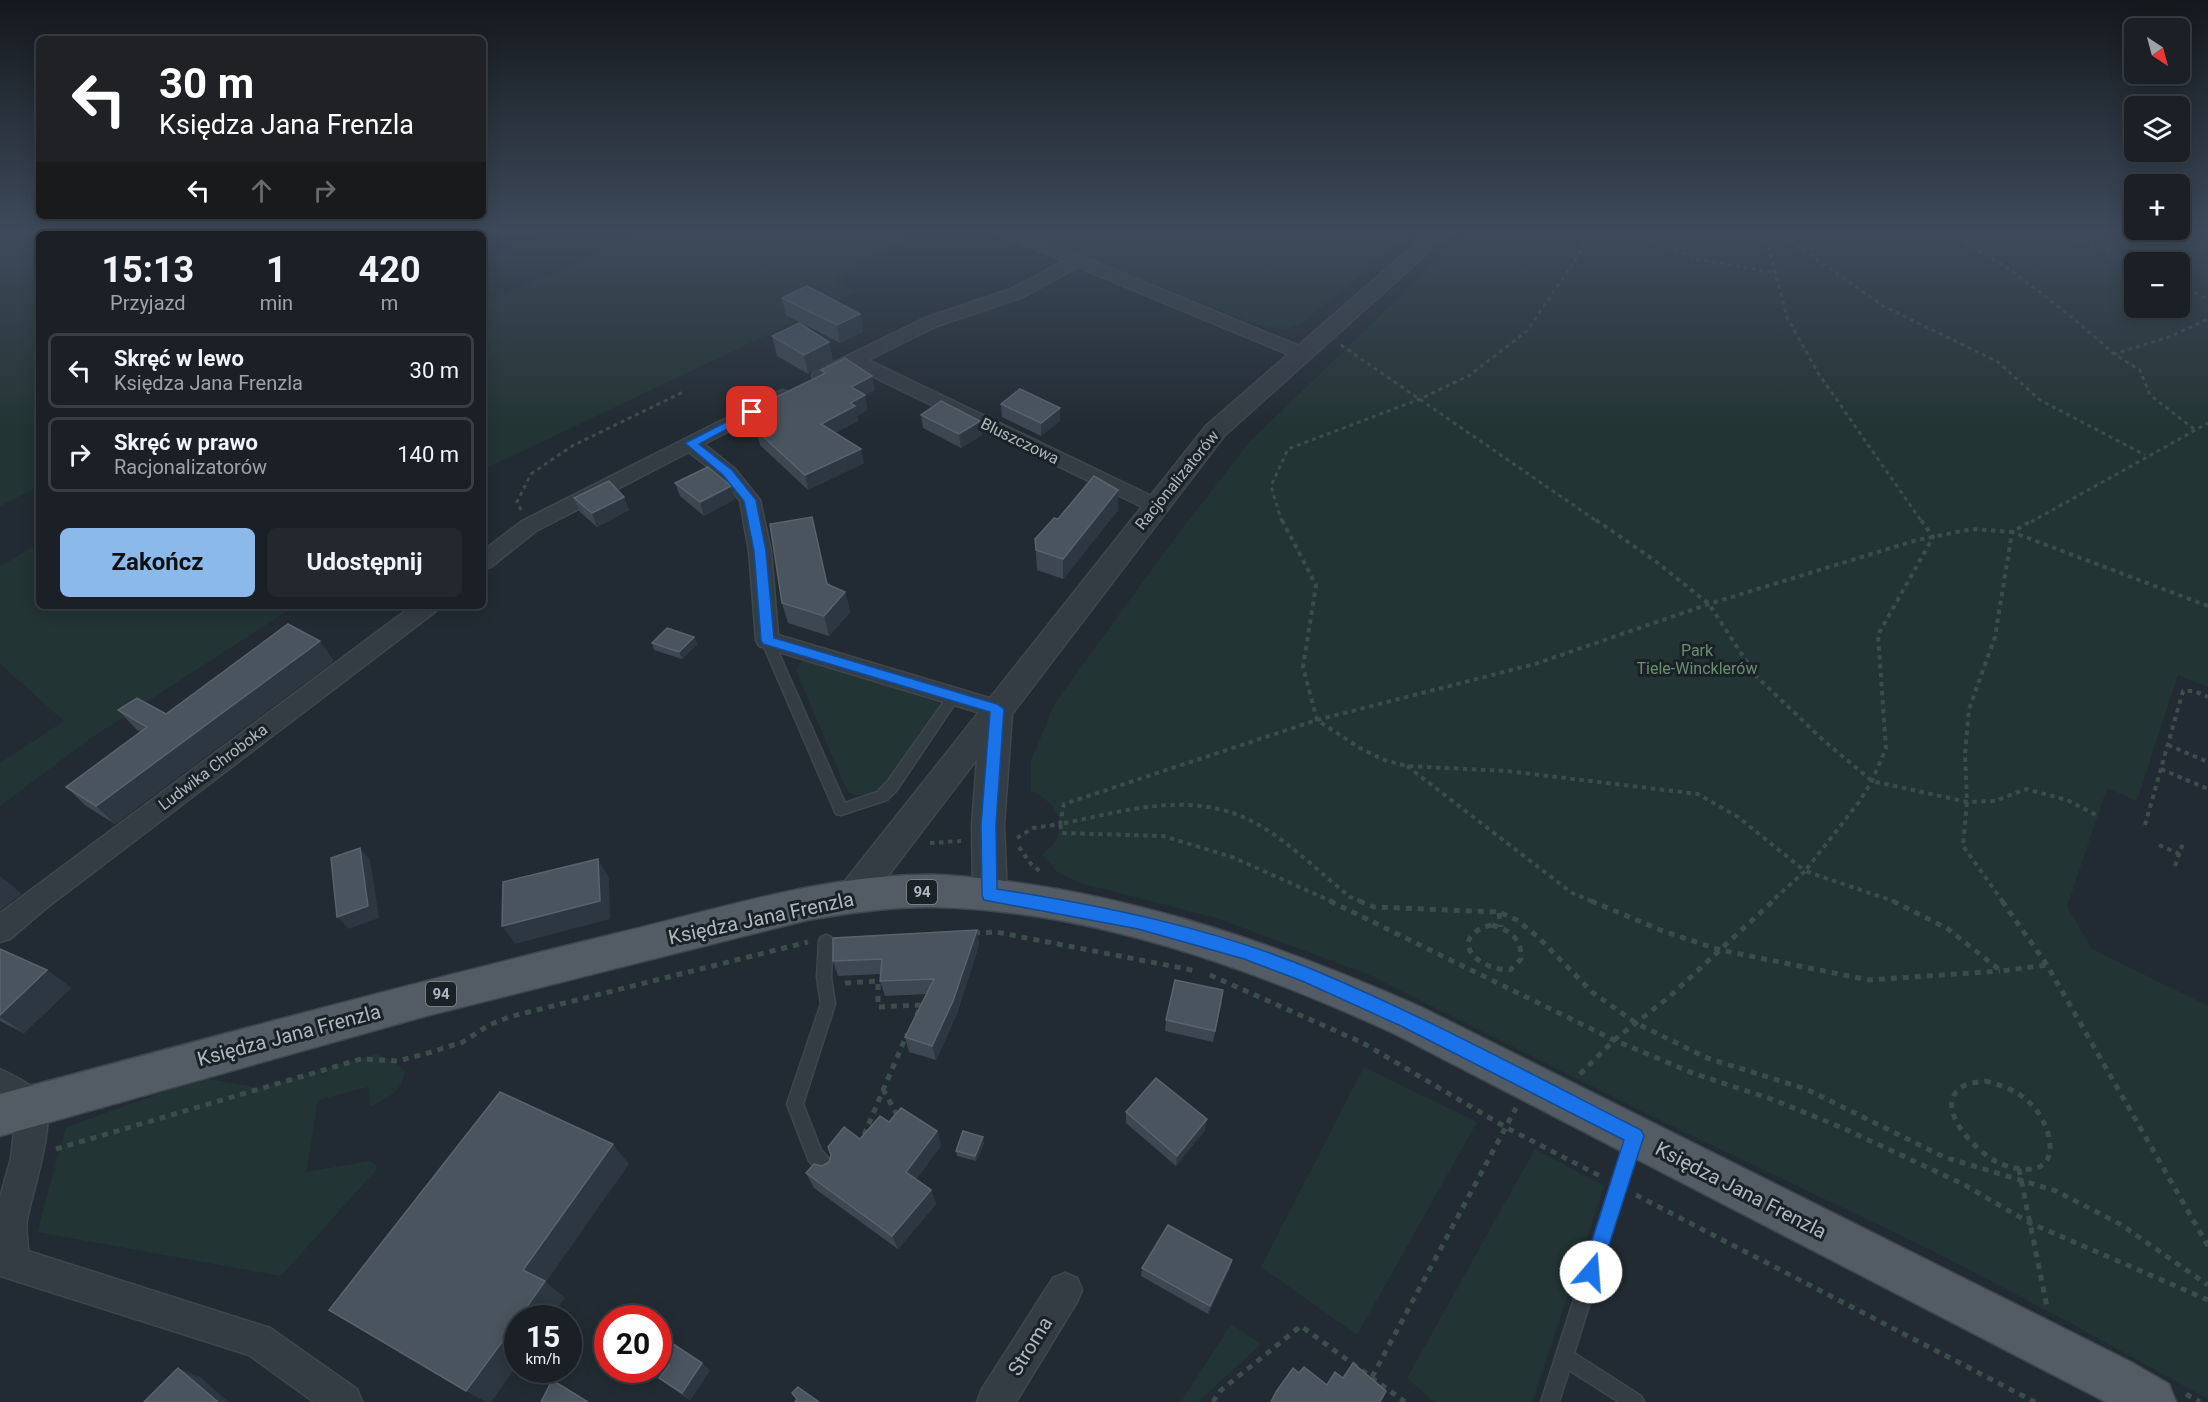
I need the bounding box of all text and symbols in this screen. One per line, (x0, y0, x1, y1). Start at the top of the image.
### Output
north arrow (2124, 18, 2190, 84)
map controls (2124, 18, 2190, 318)
text: 30 m (159, 59, 254, 108)
icon: left (60, 60, 138, 138)
button: layers (2124, 96, 2190, 162)
text: Księdza Jana Frenzla (159, 109, 414, 141)
icon: left (182, 174, 215, 207)
icon: ahead (245, 174, 278, 207)
icon: right (308, 174, 341, 207)
button: + (2124, 174, 2190, 240)
text: 15:13 (101, 249, 194, 291)
text: 1 (266, 249, 287, 291)
text: 420 (359, 249, 421, 291)
button: − (2124, 252, 2190, 318)
text: Przyjazd (110, 291, 186, 315)
text: min (260, 291, 293, 315)
text: m (381, 291, 398, 315)
text: Skręć w lewo (114, 346, 244, 371)
icon: left (63, 354, 96, 387)
text: 30 m (410, 358, 459, 383)
text: Księdza Jana Frenzla (114, 371, 303, 395)
pin (726, 386, 777, 437)
icon: arrive (735, 395, 768, 428)
street label: Bluszczowa (978, 414, 1062, 468)
street label: Racjonalizatorów (1131, 426, 1223, 534)
text: Skręć w prawo (114, 430, 258, 455)
icon: right (63, 438, 96, 471)
text: 140 m (397, 442, 459, 467)
text: Racjonalizatorów (114, 455, 267, 479)
button: Zakończ (60, 528, 255, 597)
button: Udostępnij (267, 528, 462, 597)
park label: Park Tiele-Wincklerów (1637, 641, 1757, 678)
street label: Ludwika Chroboka (155, 720, 271, 814)
road number: 94 (907, 880, 937, 904)
street label: Księdza Jana Frenzla (666, 887, 856, 949)
road number: 94 (426, 982, 456, 1006)
street label: Księdza Jana Frenzla (195, 999, 383, 1071)
street label: Księdza Jana Frenzla (1651, 1136, 1831, 1244)
position arrow (1559, 1240, 1623, 1304)
speed limit sign: 20 (594, 1305, 672, 1383)
street label: Stroma (1003, 1312, 1057, 1380)
text: 15 (526, 1319, 560, 1354)
text: km/h (525, 1350, 561, 1368)

